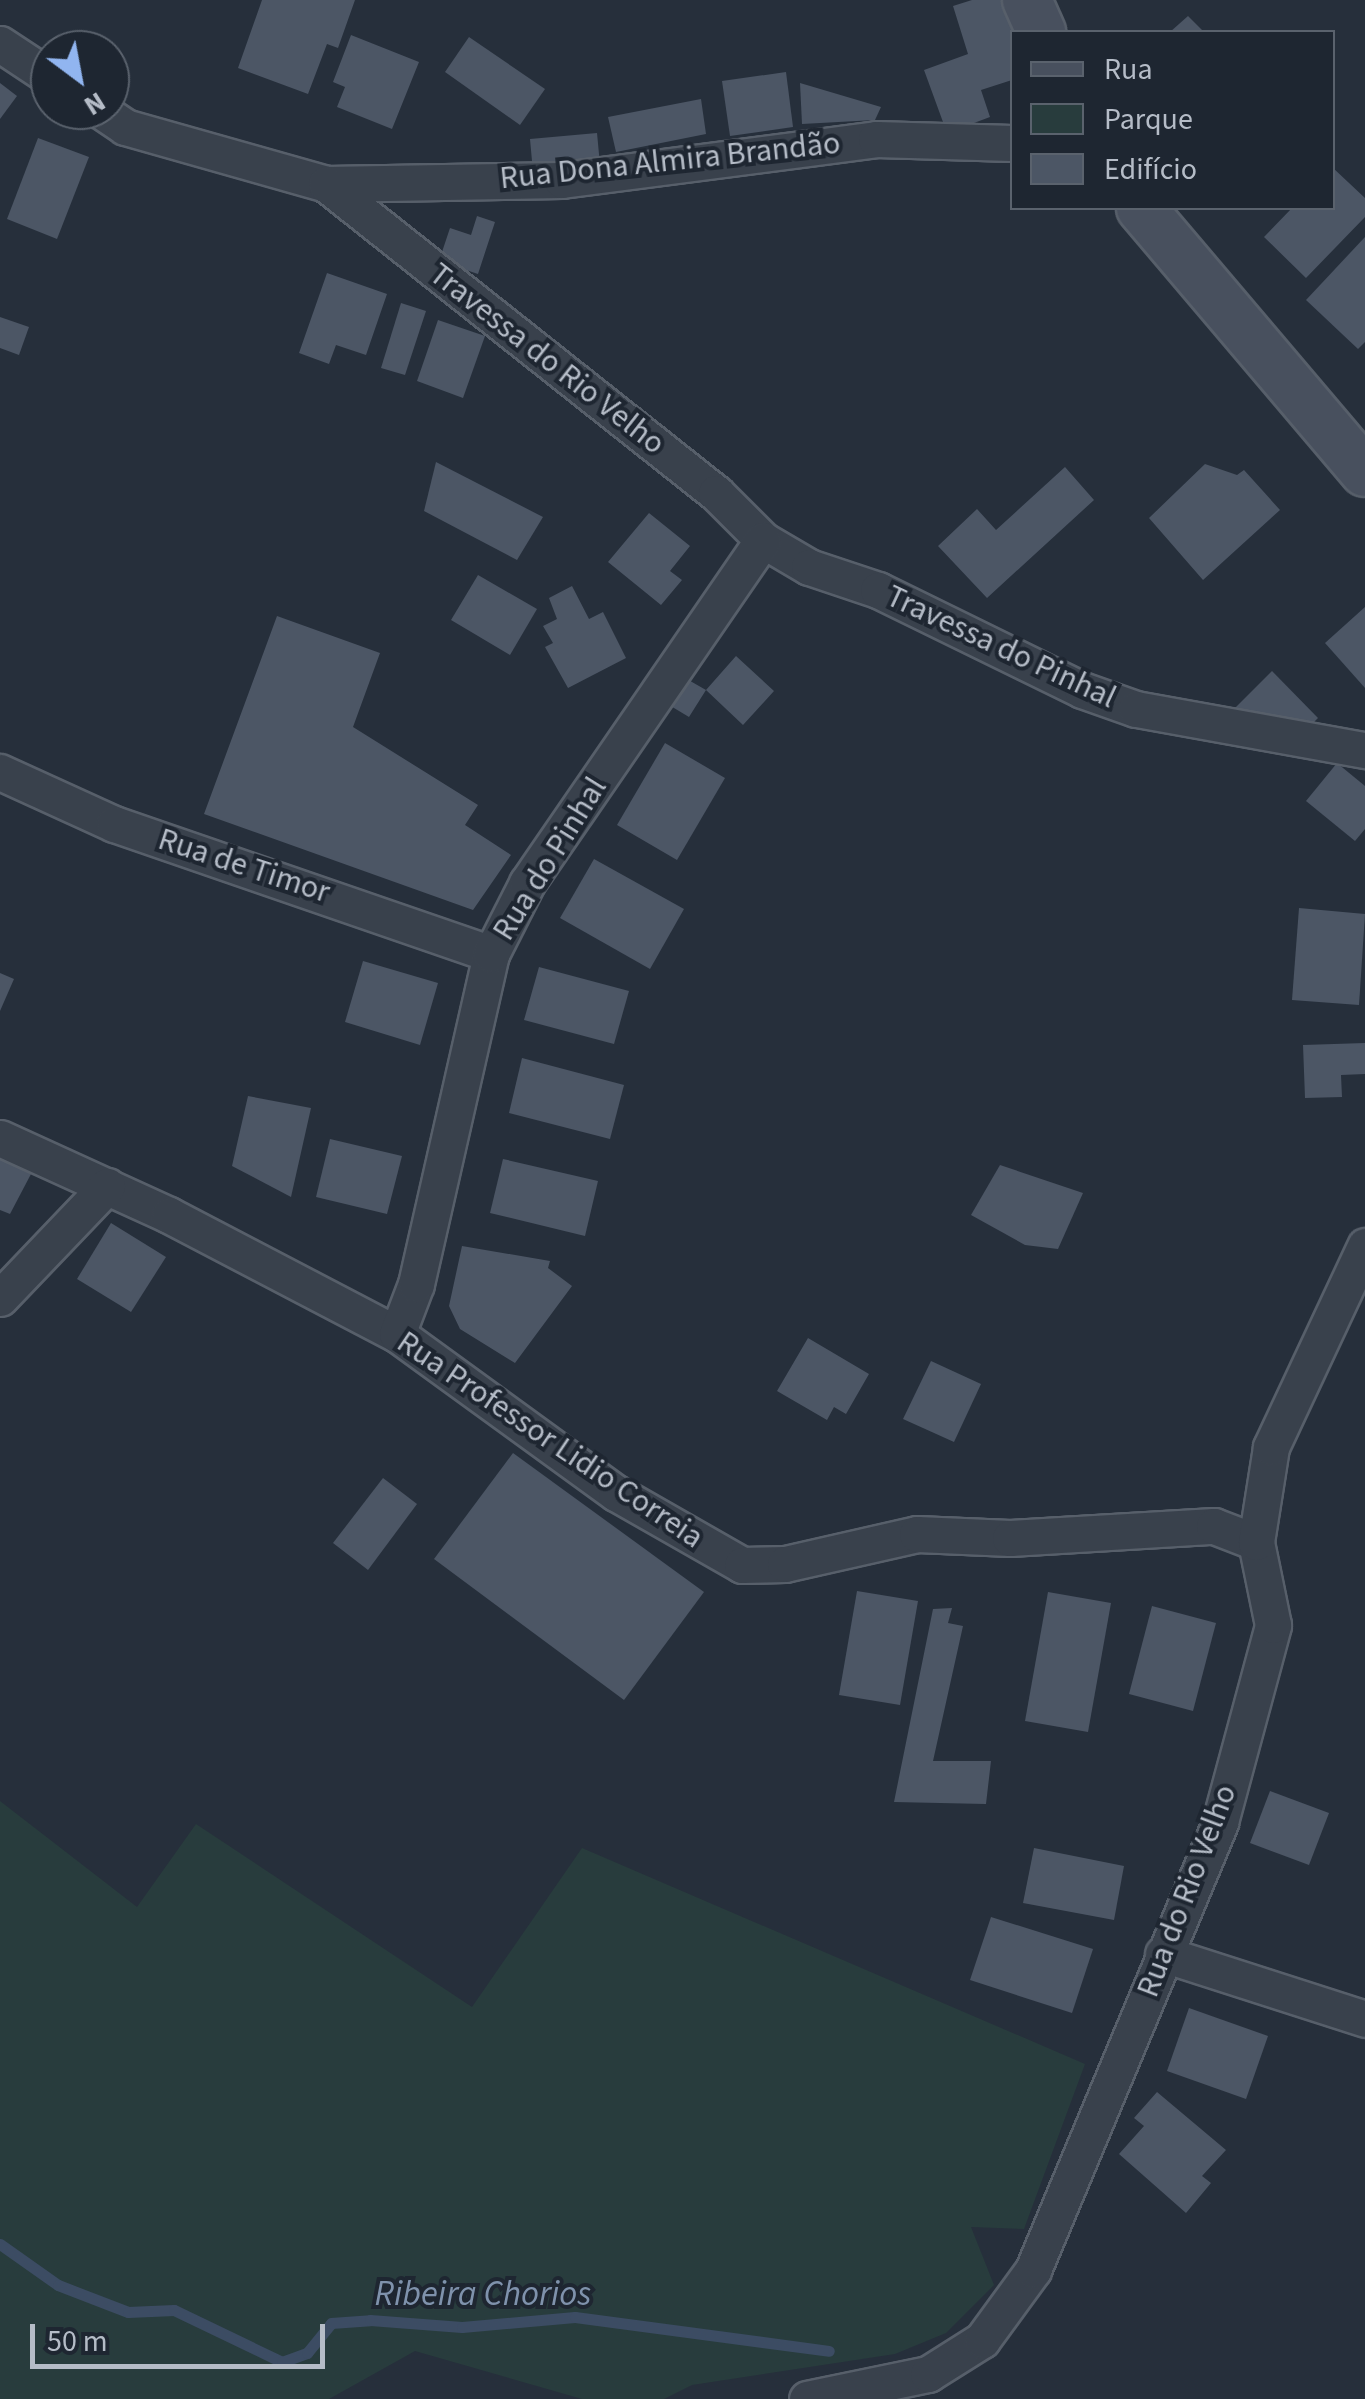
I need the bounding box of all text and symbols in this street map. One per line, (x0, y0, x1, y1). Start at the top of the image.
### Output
north arrow (30, 30, 130, 130)
legend (1010, 30, 1335, 210)
text: Rua (1104, 48, 1153, 91)
text: N (76, 82, 113, 126)
text: Parque (1104, 98, 1193, 141)
street label: Rua Dona Almira Brandão (498, 124, 842, 198)
text: Edifício (1104, 148, 1197, 191)
street label: Travessa do Rio Velho (422, 255, 672, 463)
street label: Travessa do Pinhal (880, 577, 1122, 717)
street label: Rua do Pinhal (485, 770, 615, 948)
street label: Rua de Timor (153, 820, 335, 912)
street label: Rua Professor Lidio Correia (390, 1323, 710, 1557)
street label: Rua do Rio Velho (1129, 1779, 1245, 2003)
water label: Ribeira Chorios (375, 2273, 591, 2315)
scale bar (35, 2304, 330, 2366)
text: 50 m (47, 2320, 108, 2363)

